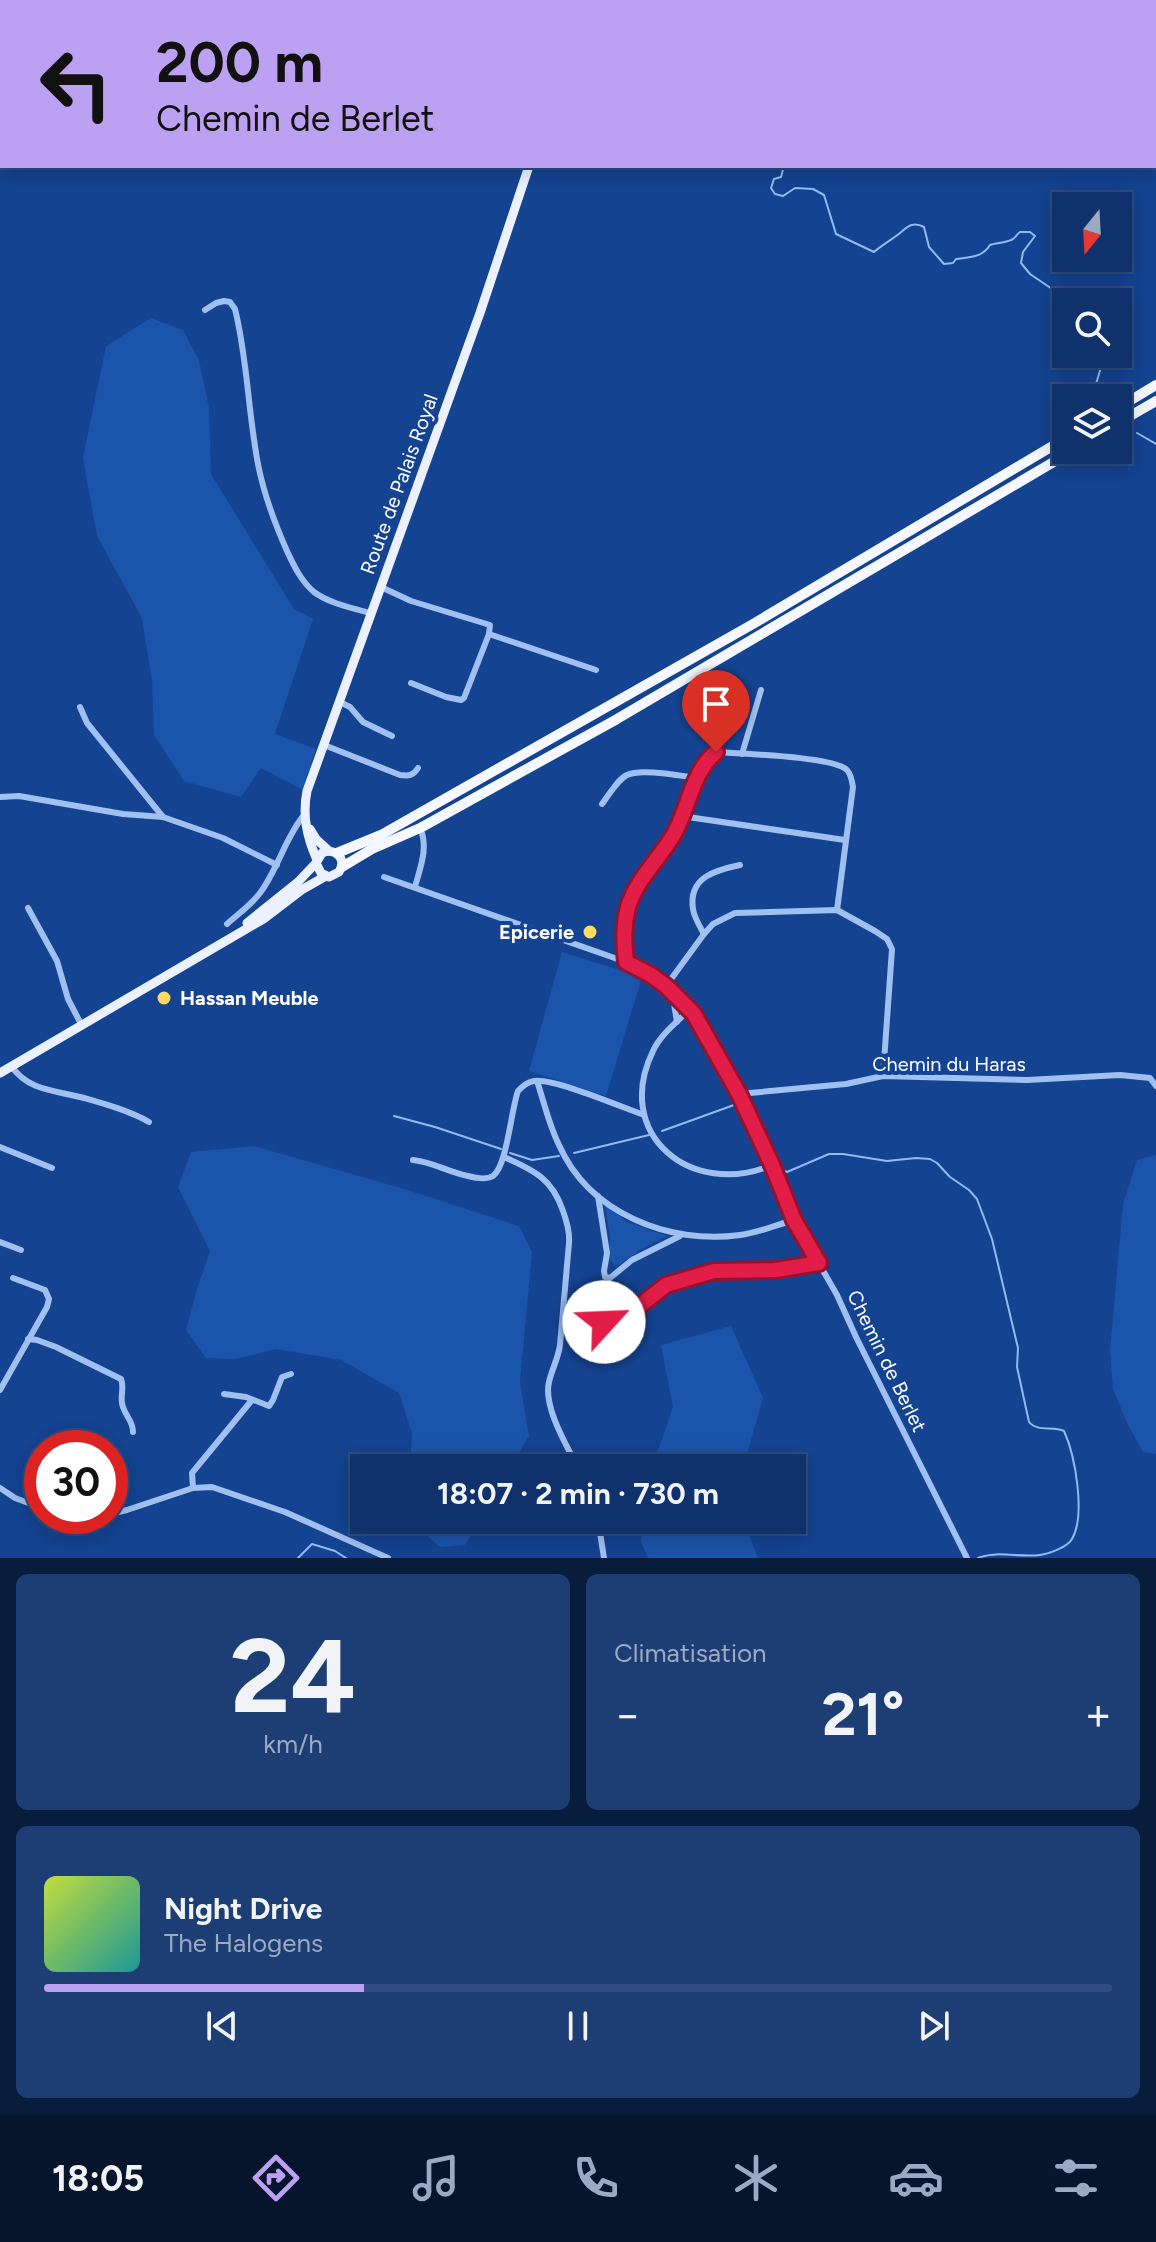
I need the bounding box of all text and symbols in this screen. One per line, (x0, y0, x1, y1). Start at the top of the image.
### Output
text: 200 m (156, 29, 323, 96)
icon: left (24, 32, 128, 136)
text: Chemin de Berlet (156, 97, 434, 140)
north arrow (1052, 192, 1132, 272)
map controls (1052, 192, 1132, 464)
button: search (1052, 288, 1132, 368)
button: layers (1052, 384, 1132, 464)
street label: Route de Palais Royal (355, 391, 443, 577)
pin (682, 670, 750, 752)
icon: arrive (694, 682, 738, 726)
place label: Epicerie (499, 920, 574, 944)
marker: Epicerie (581, 923, 599, 941)
place label: Hassan Meuble (180, 986, 319, 1010)
marker: Hassan Meuble (155, 989, 173, 1007)
street label: Chemin du Haras (872, 1052, 1026, 1076)
position arrow (562, 1280, 646, 1364)
street label: Chemin de Berlet (842, 1286, 932, 1436)
speed limit sign: 30 (24, 1430, 128, 1534)
text: 18:07 · 2 min · 730 m (437, 1475, 719, 1512)
text: 24 (230, 1613, 356, 1738)
text: Climatisation (614, 1637, 767, 1669)
text: 21° (822, 1678, 904, 1750)
text: − (614, 1688, 641, 1741)
text: + (1085, 1688, 1112, 1741)
text: km/h (263, 1728, 323, 1760)
text: Night Drive (164, 1890, 322, 1927)
text: The Halogens (164, 1927, 323, 1959)
icon: previous (200, 2004, 244, 2048)
icon: pause (556, 2004, 600, 2048)
icon: next (912, 2004, 956, 2048)
icon: directions (248, 2150, 304, 2206)
icon: music (408, 2150, 464, 2206)
icon: phone (568, 2150, 624, 2206)
icon: climate (728, 2150, 784, 2206)
icon: car (888, 2150, 944, 2206)
icon: filters (1048, 2150, 1104, 2206)
text: 18:05 (52, 2157, 144, 2200)

